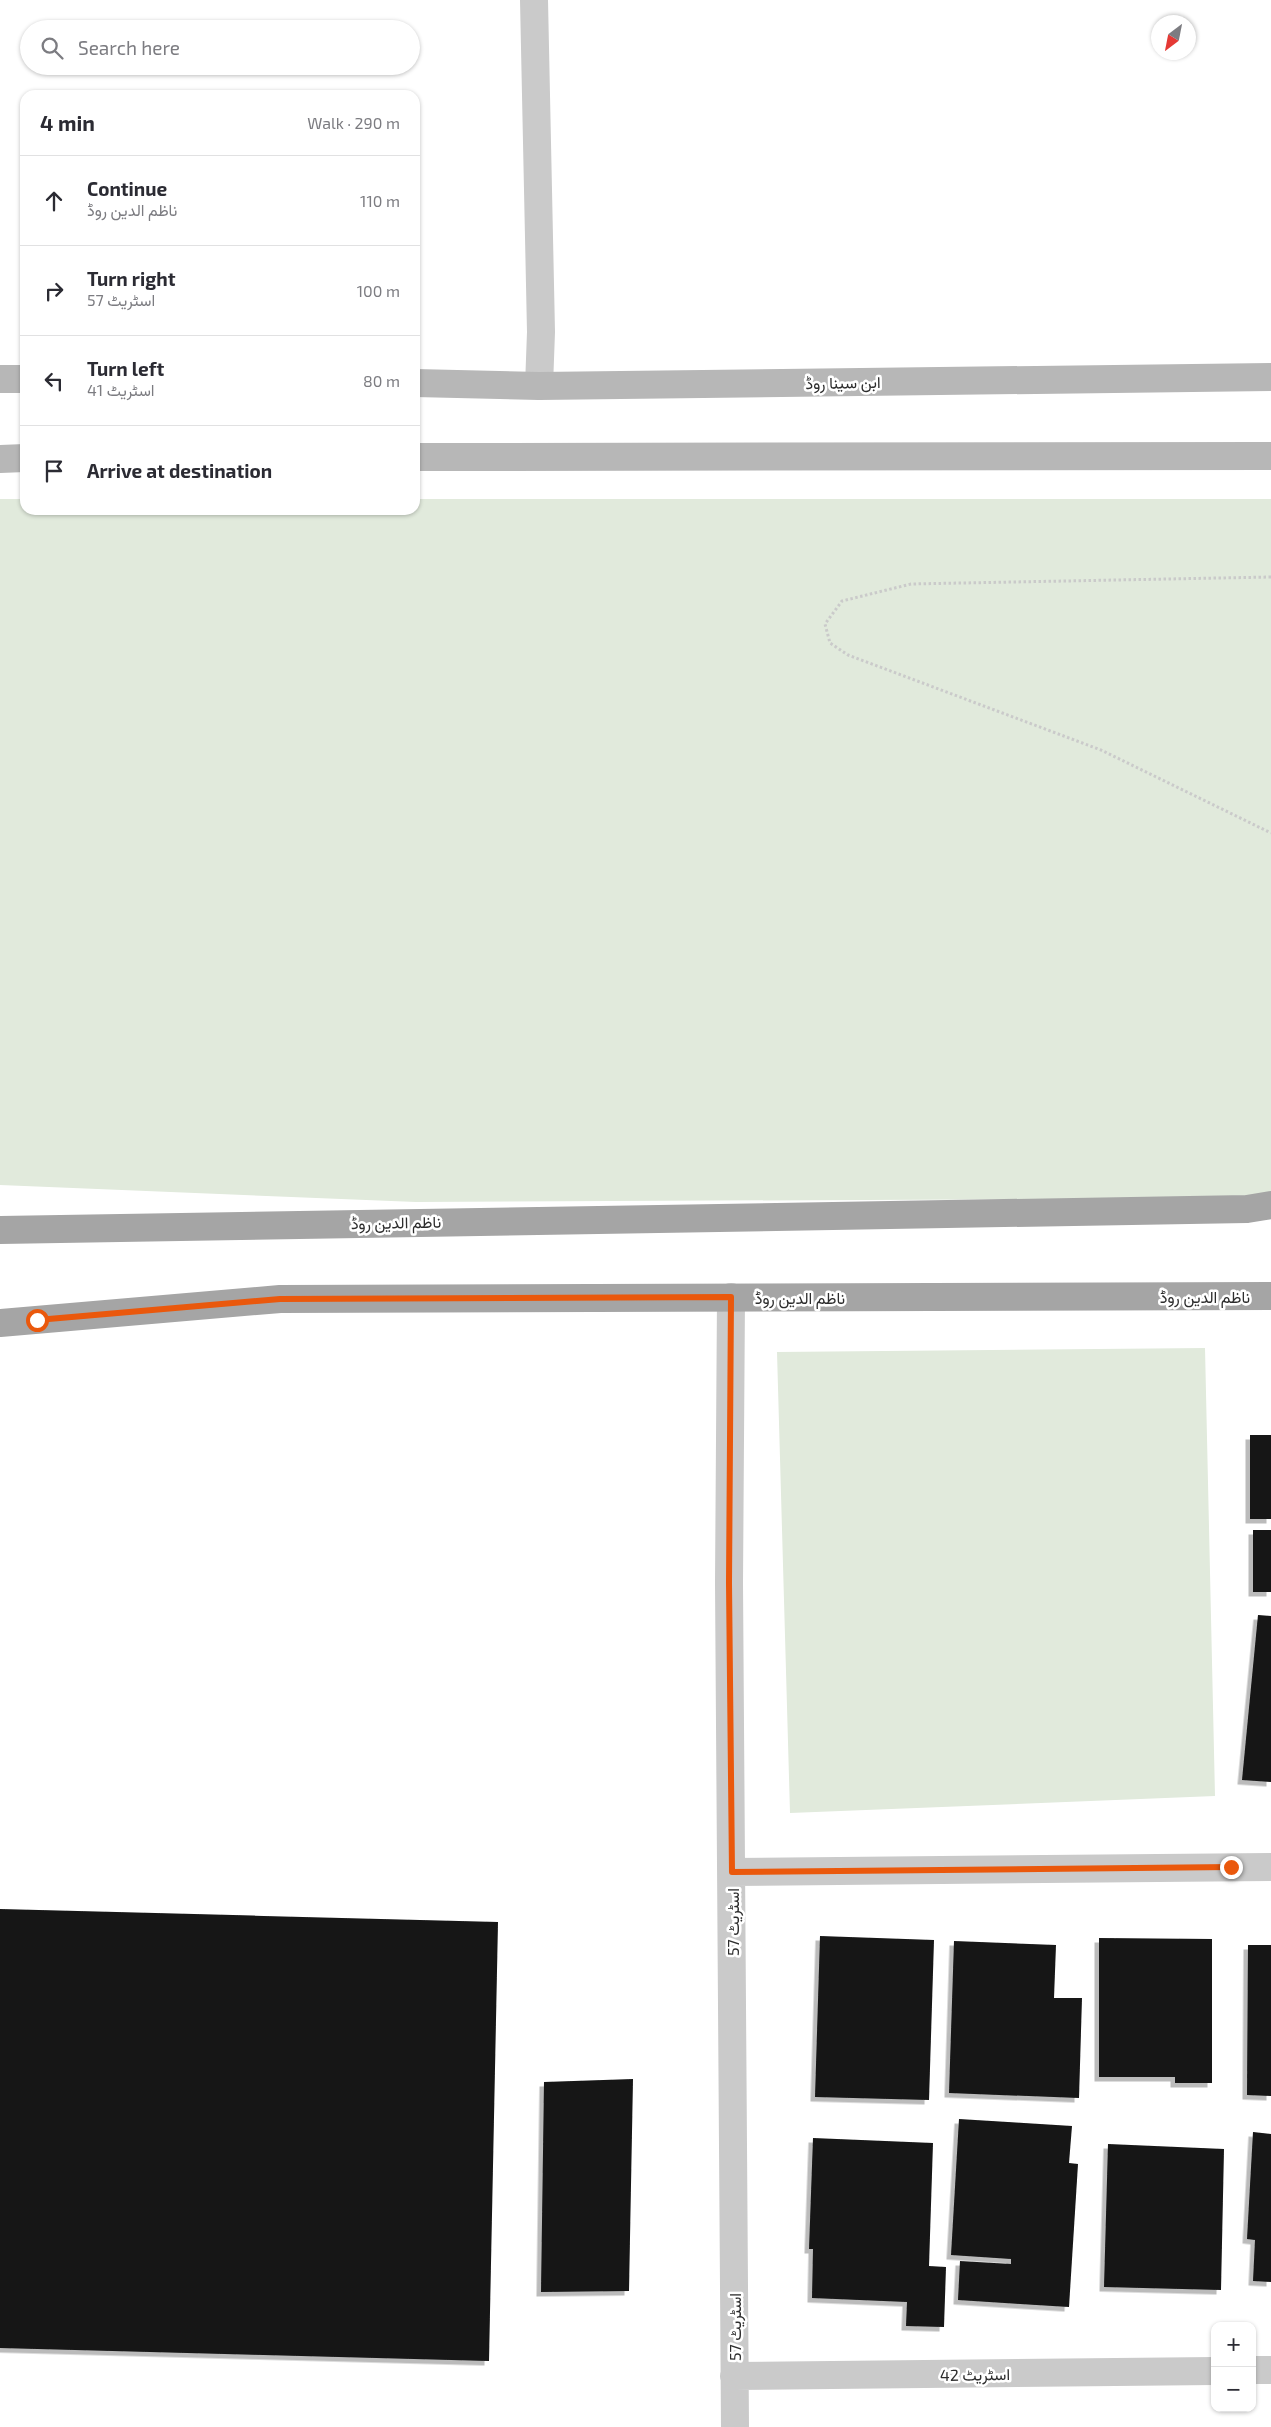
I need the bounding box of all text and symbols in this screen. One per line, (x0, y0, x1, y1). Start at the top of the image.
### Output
north arrow (1151, 15, 1196, 60)
search box (20, 20, 420, 75)
icon: search (38, 34, 66, 62)
text: Search here (78, 36, 180, 59)
text: 4 min (40, 110, 95, 135)
text: Walk · 290 m (307, 113, 400, 132)
text: Continue (87, 177, 167, 200)
icon: ahead (40, 187, 68, 215)
text: 110 m (360, 191, 400, 210)
text: ناظم الدین روڈ (87, 200, 177, 219)
text: Turn right (87, 267, 175, 290)
icon: right (40, 277, 68, 305)
text: 100 m (357, 281, 400, 300)
text: اسٹریٹ 57 (87, 290, 155, 309)
text: Turn left (87, 357, 164, 380)
icon: left (40, 367, 68, 395)
text: 80 m (363, 371, 400, 390)
street label: ابن سینا روڈ (805, 372, 881, 394)
text: اسٹریٹ 41 (87, 380, 155, 399)
icon: arrive (40, 457, 68, 485)
text: Arrive at destination (87, 459, 272, 482)
street label: ناظم الدین روڈ (351, 1212, 441, 1234)
street label: ناظم الدین روڈ (1160, 1287, 1250, 1308)
street label: ناظم الدین روڈ (755, 1288, 845, 1309)
route start (26, 1309, 49, 1332)
route end (1220, 1856, 1243, 1879)
street label: اسٹریٹ 57 (723, 1888, 744, 1956)
street label: اسٹریٹ 57 (725, 2293, 746, 2361)
map controls (1211, 2322, 1256, 2412)
button: + (1211, 2322, 1256, 2367)
street label: اسٹریٹ 42 (940, 2364, 1010, 2386)
button: − (1211, 2367, 1256, 2412)

